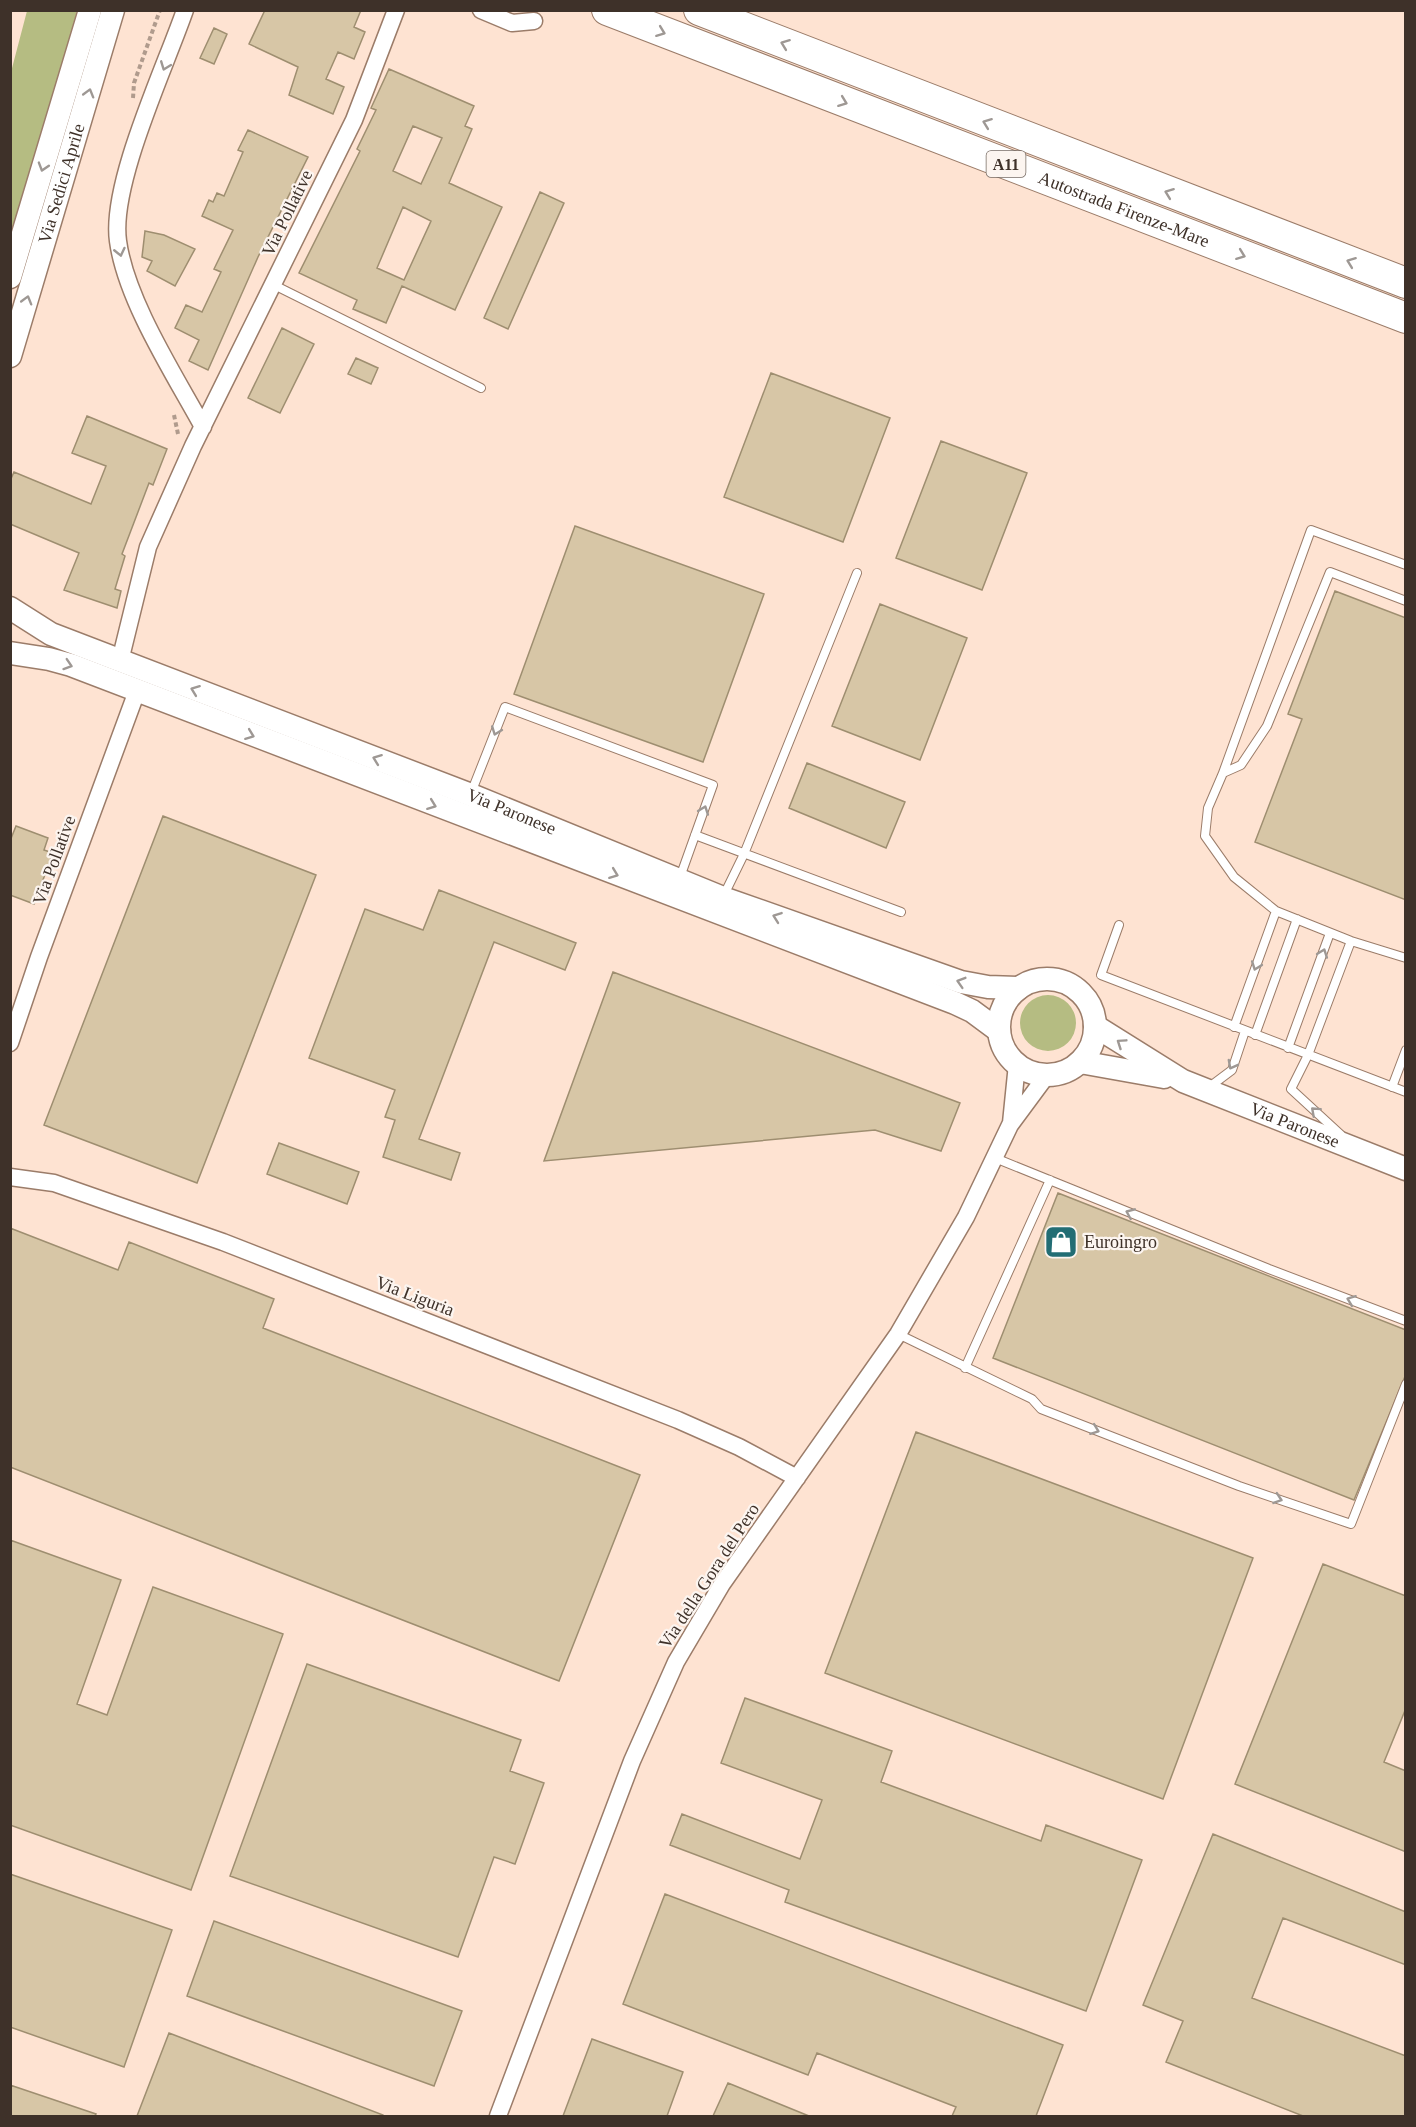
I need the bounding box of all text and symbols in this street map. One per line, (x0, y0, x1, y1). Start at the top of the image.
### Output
one-way arrow (656, 24, 666, 37)
one-way arrow (781, 39, 792, 51)
one-way arrow (160, 60, 173, 70)
one-way arrow (82, 88, 94, 99)
one-way arrow (838, 94, 848, 107)
one-way arrow (982, 118, 993, 130)
street label: Via Sedici Aprile (34, 121, 89, 246)
road number: A11 (986, 151, 1026, 177)
one-way arrow (38, 161, 50, 172)
street label: Via Pollative (258, 167, 316, 259)
street label: Autostrada Firenze-Mare (1036, 167, 1212, 251)
one-way arrow (1164, 187, 1174, 200)
one-way arrow (113, 247, 126, 257)
one-way arrow (1235, 248, 1246, 260)
one-way arrow (1346, 257, 1357, 269)
one-way arrow (20, 295, 32, 306)
one-way arrow (62, 657, 73, 670)
one-way arrow (190, 684, 200, 697)
one-way arrow (490, 725, 503, 736)
one-way arrow (244, 727, 254, 740)
one-way arrow (372, 754, 382, 767)
street label: Via Paronese (464, 784, 559, 839)
one-way arrow (425, 798, 436, 810)
one-way arrow (697, 805, 710, 816)
street label: Via Pollative (29, 813, 79, 907)
one-way arrow (608, 867, 619, 880)
one-way arrow (772, 911, 783, 924)
one-way arrow (1316, 948, 1328, 959)
one-way arrow (1251, 960, 1263, 971)
one-way arrow (956, 977, 967, 989)
one-way arrow (1117, 1039, 1127, 1051)
one-way arrow (1228, 1059, 1239, 1069)
street label: Via Paronese (1247, 1098, 1342, 1152)
one-way arrow (1311, 1107, 1322, 1118)
one-way arrow (1126, 1208, 1137, 1220)
shop icon: Euroingro (1043, 1224, 1079, 1260)
place label: Euroingro (1084, 1232, 1157, 1252)
street label: Via Liguria (373, 1272, 457, 1320)
one-way arrow (1346, 1295, 1357, 1307)
one-way arrow (1089, 1423, 1100, 1436)
one-way arrow (1272, 1491, 1283, 1504)
street label: Via della Gora del Pero (655, 1500, 763, 1652)

